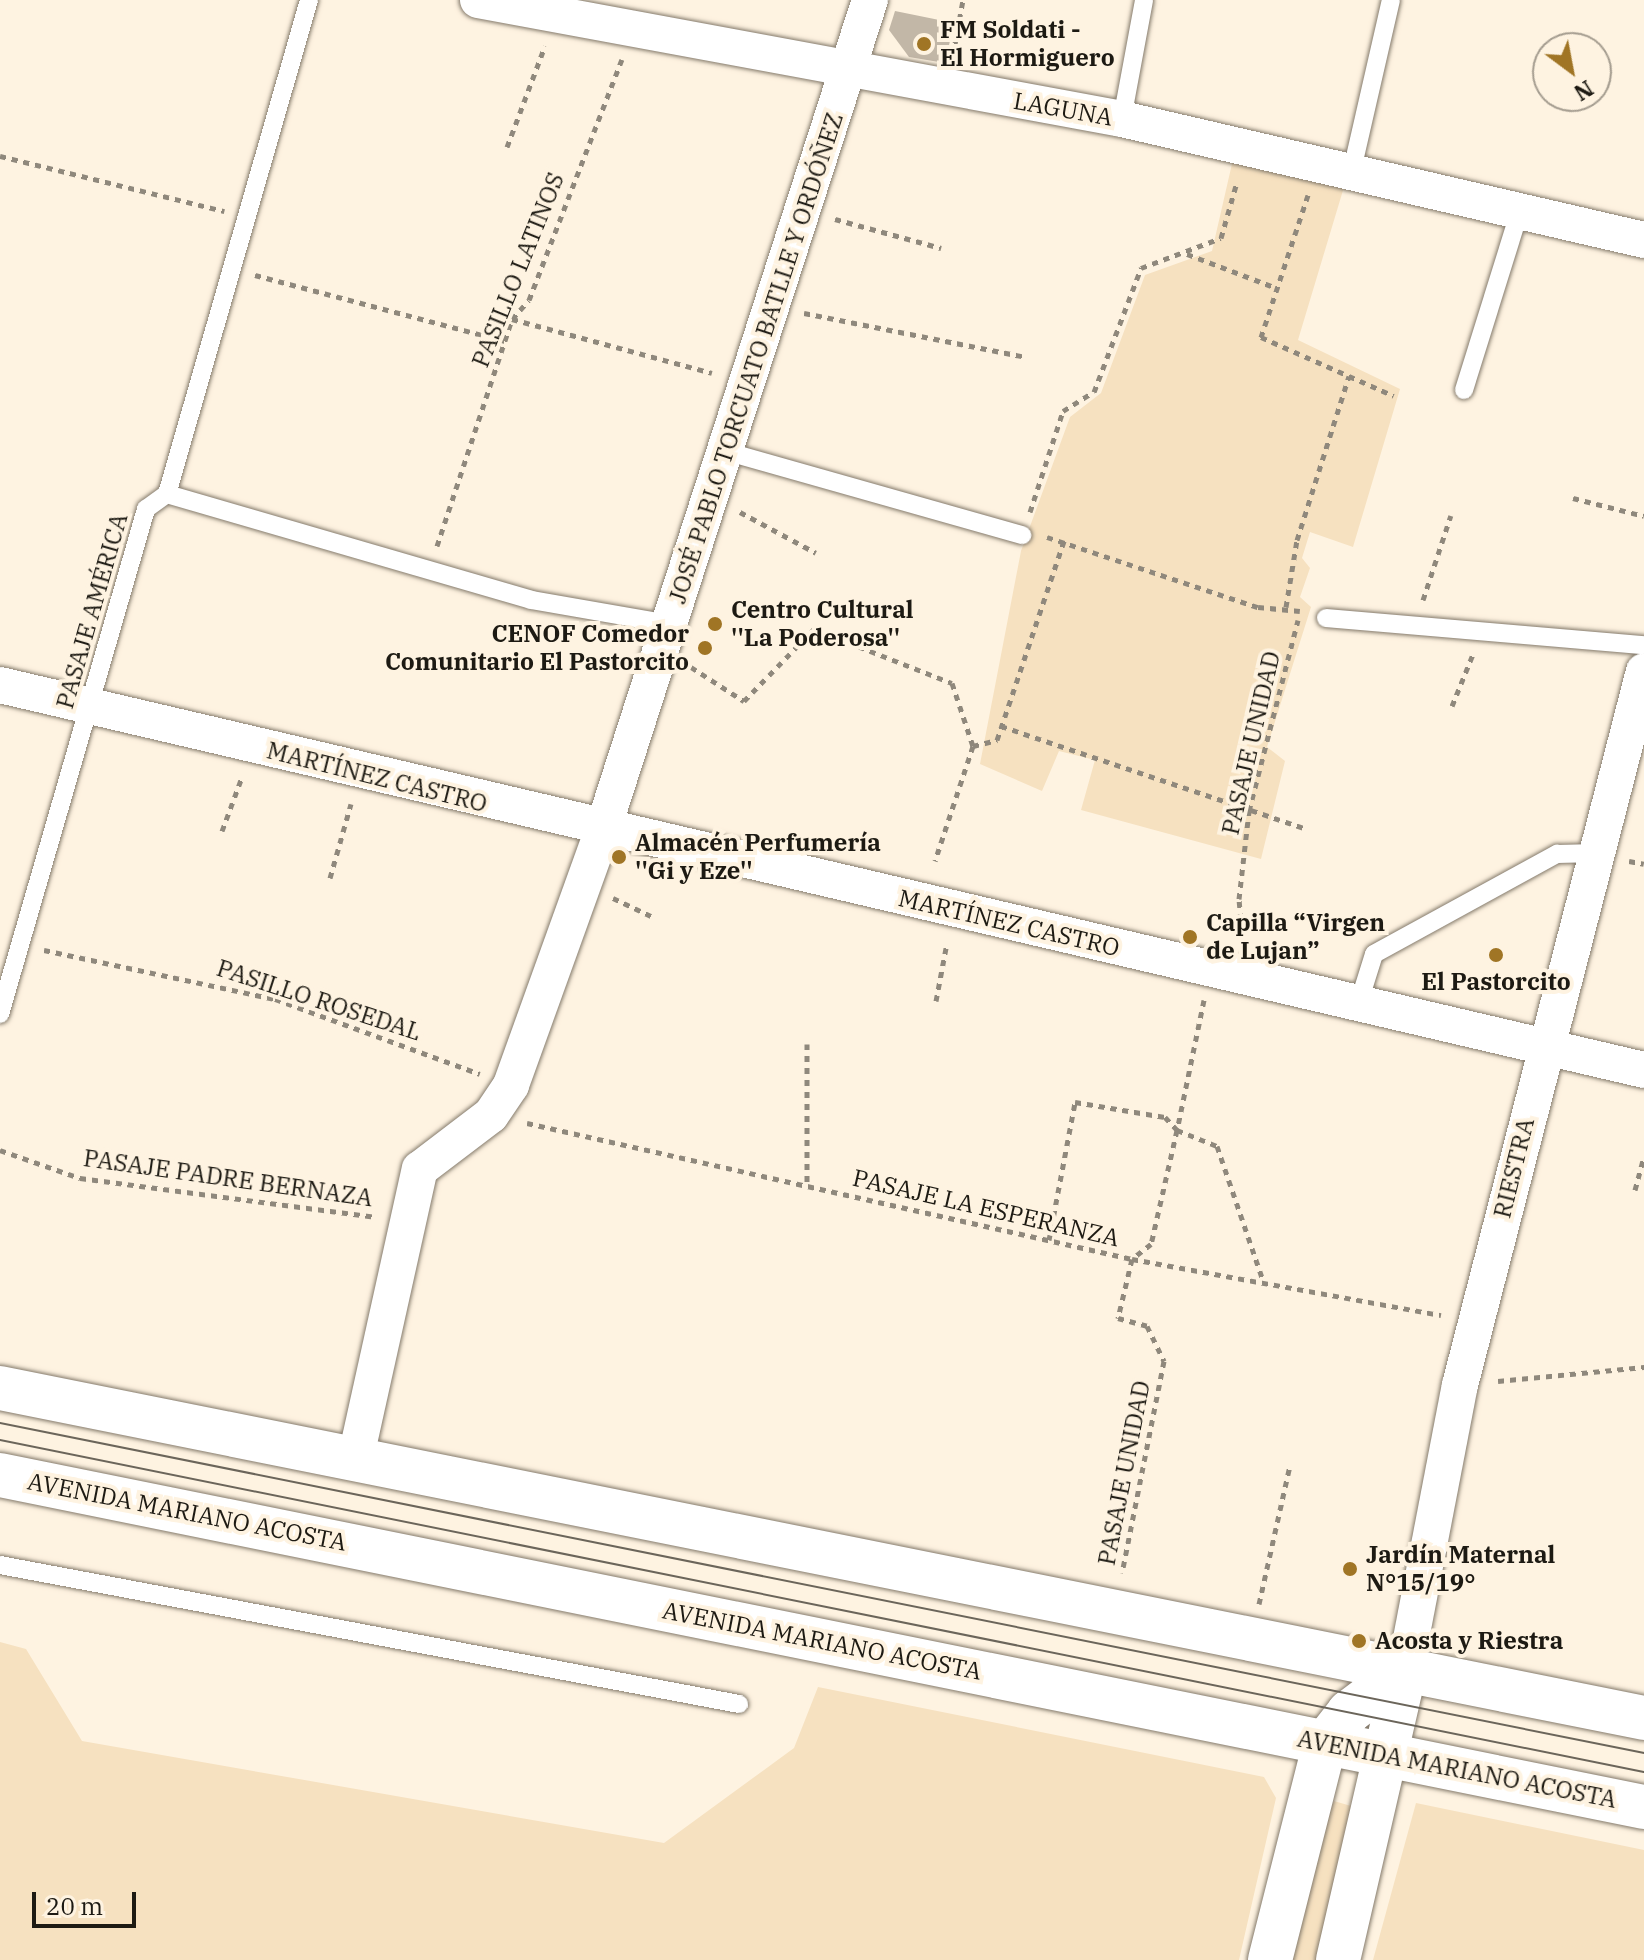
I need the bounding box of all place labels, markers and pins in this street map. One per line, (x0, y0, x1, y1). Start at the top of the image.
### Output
place label: FM Soldati - El Hormiguero (940, 16, 1115, 72)
marker: FM Soldati - El Hormiguero (915, 35, 933, 53)
place label: Centro Cultural ''La Poderosa'' (731, 596, 914, 652)
marker: Centro Cultural ''La Poderosa'' (706, 615, 724, 633)
place label: CENOF Comedor Comunitario El Pastorcito (385, 620, 689, 676)
marker: CENOF Comedor Comunitario El Pastorcito (696, 639, 714, 657)
place label: Almacén Perfumería ''Gi y Eze'' (635, 829, 881, 885)
marker: Almacén Perfumería ''Gi y Eze'' (610, 848, 628, 866)
place label: Capilla “Virgen de Lujan” (1206, 909, 1385, 965)
marker: Capilla “Virgen de Lujan” (1181, 928, 1199, 946)
marker: El Pastorcito (1487, 946, 1505, 964)
place label: El Pastorcito (1421, 968, 1571, 996)
place label: Jardín Maternal N°15/19° (1366, 1541, 1555, 1597)
marker: Jardín Maternal N°15/19° (1341, 1560, 1359, 1578)
place label: Acosta y Riestra (1375, 1627, 1563, 1655)
marker: Acosta y Riestra (1350, 1632, 1368, 1650)

